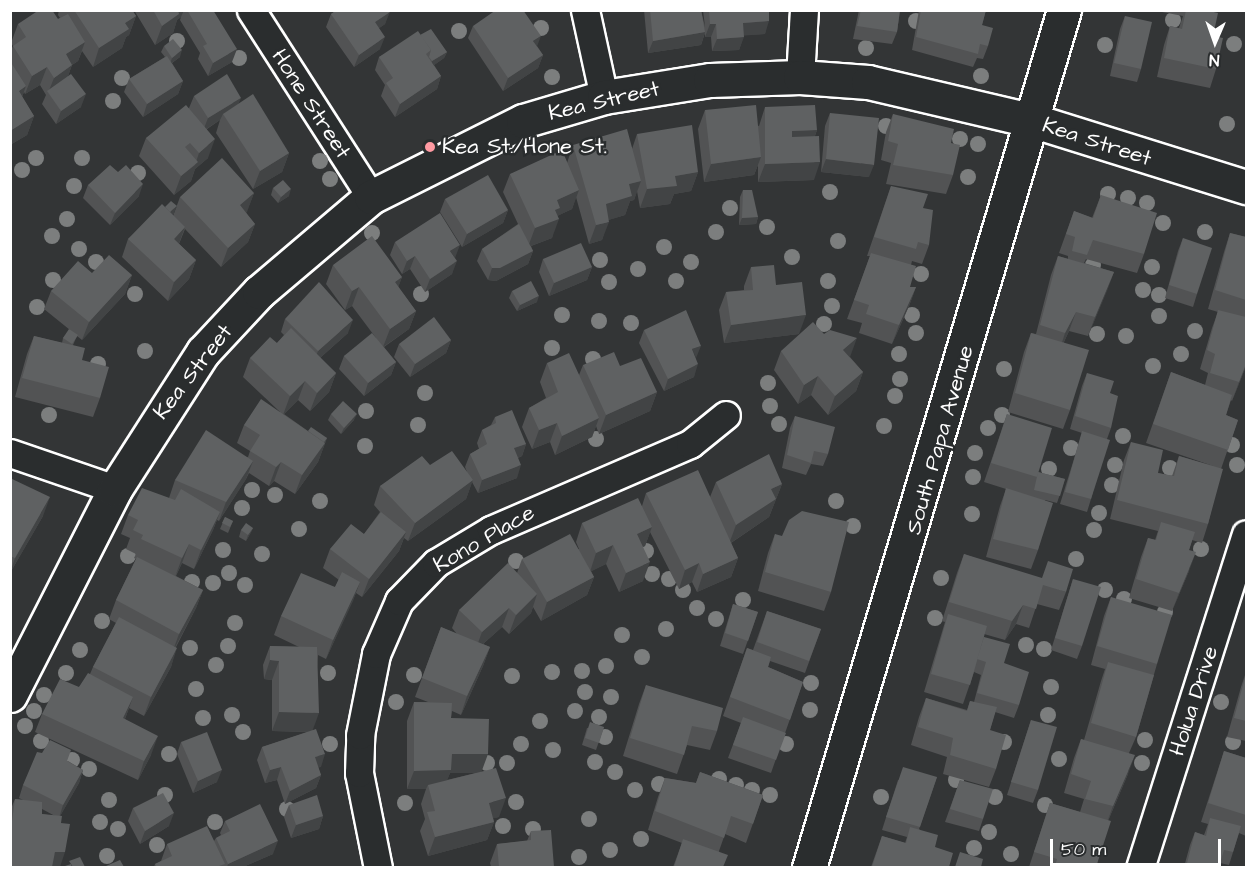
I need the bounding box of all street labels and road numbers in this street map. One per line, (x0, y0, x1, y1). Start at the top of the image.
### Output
street label: Hone Street (266, 44, 356, 164)
street label: Kea Street (546, 75, 662, 127)
street label: Kea Street (1039, 112, 1155, 172)
street label: Kea Street (148, 319, 238, 425)
street label: South Papa Avenue (900, 343, 980, 537)
street label: Kono Place (429, 499, 539, 579)
street label: Holua Drive (1164, 643, 1224, 759)

